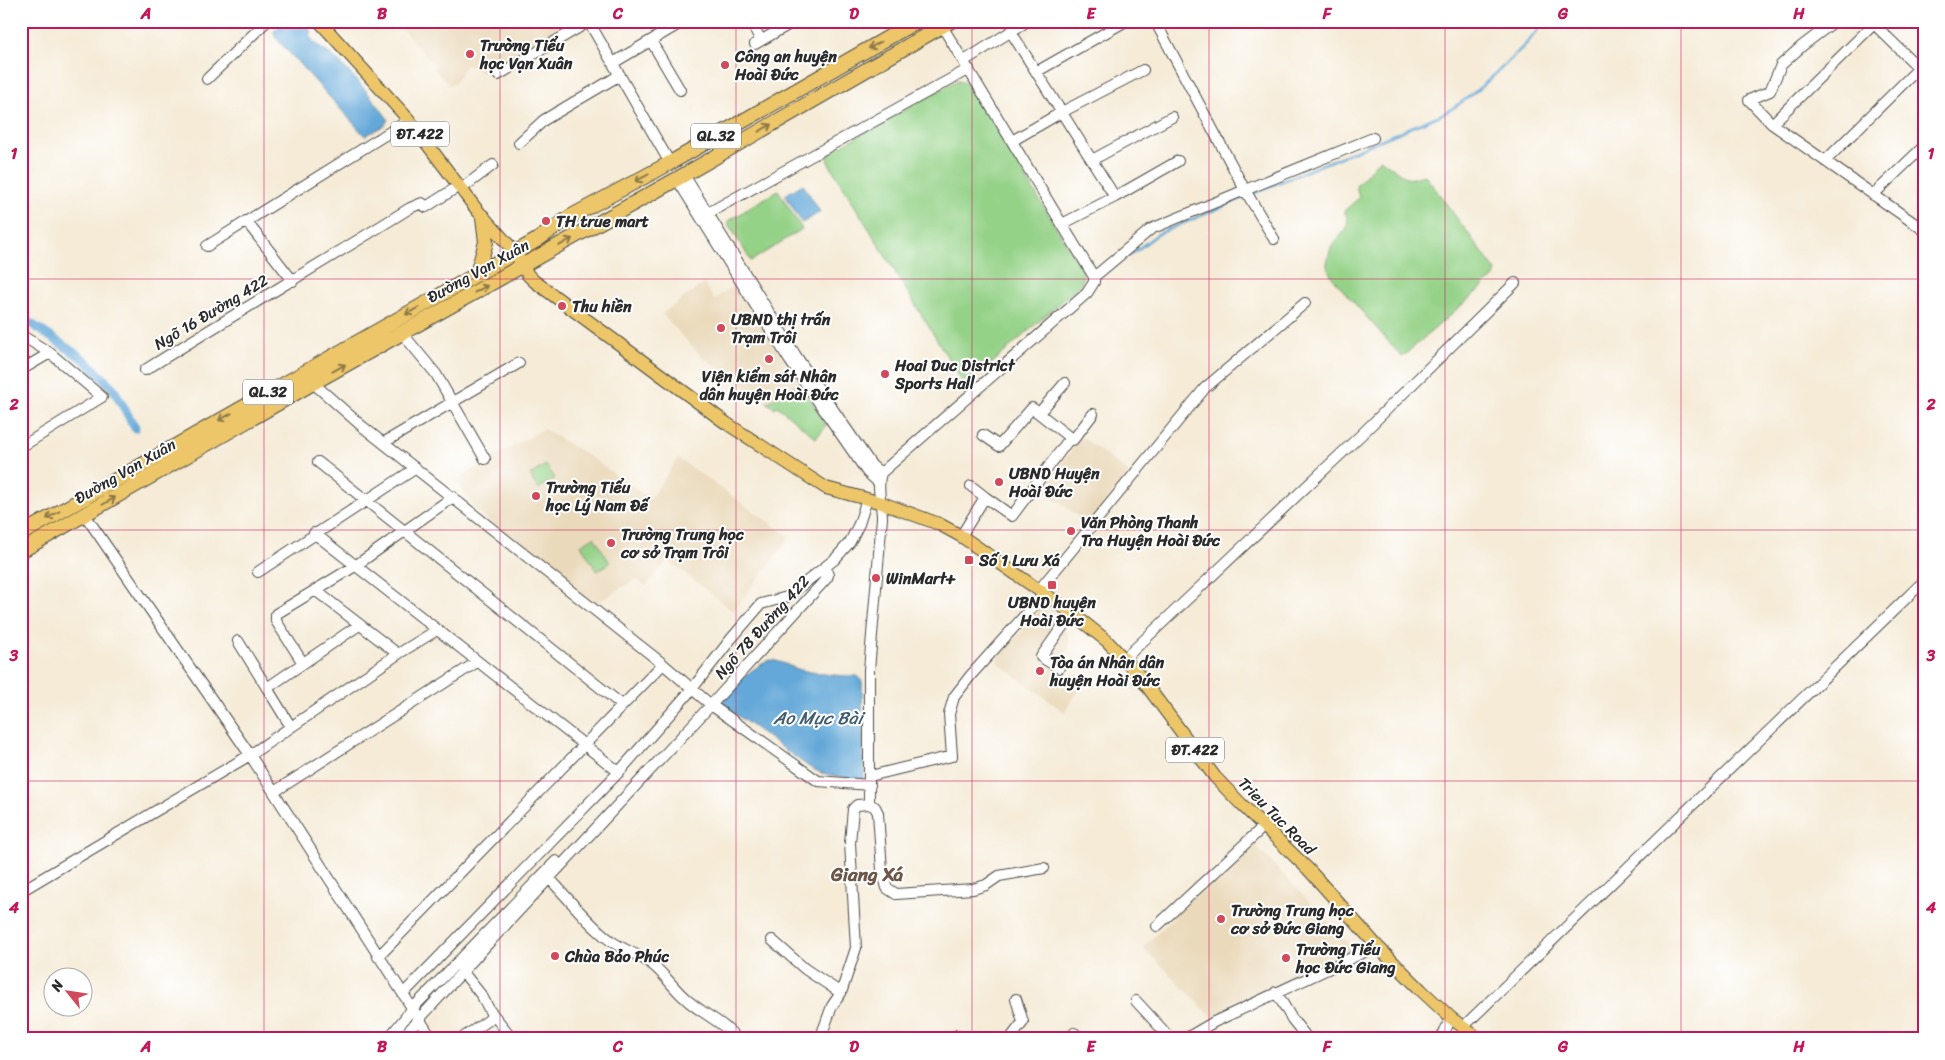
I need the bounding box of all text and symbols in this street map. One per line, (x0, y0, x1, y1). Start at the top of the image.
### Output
text: A (140, 0, 151, 28)
text: B (377, 0, 388, 28)
text: C (612, 0, 624, 28)
text: D (849, 0, 859, 28)
text: E (1087, 0, 1097, 28)
text: F (1322, 0, 1333, 28)
text: G (1557, 0, 1569, 28)
text: H (1792, 0, 1805, 28)
place label: Trường Tiểu học Vạn Xuân (479, 31, 573, 78)
one-way arrow (868, 41, 882, 51)
place label: Công an huyện Hoài Đức (734, 42, 837, 89)
marker: Trường Tiểu học Vạn Xuân (464, 48, 476, 60)
marker: Công an huyện Hoài Đức (719, 59, 731, 71)
road number: ĐT.422 (391, 122, 449, 146)
one-way arrow (757, 123, 771, 133)
road number: QL.32 (691, 124, 741, 148)
text: 1 (11, 139, 18, 168)
text: 1 (1928, 139, 1935, 168)
one-way arrow (635, 173, 650, 183)
place label: TH true mart (556, 207, 649, 236)
marker: TH true mart (540, 215, 552, 227)
street label: Đường Vạn Xuân (421, 231, 535, 311)
one-way arrow (558, 237, 573, 247)
street label: Ngõ 16 Đường 422 (148, 266, 274, 358)
one-way arrow (474, 284, 489, 294)
place label: Thu hiền (572, 292, 632, 321)
marker: Thu hiền (556, 300, 568, 312)
place label: UBND thị trấn Trạm Trôi (731, 305, 831, 352)
one-way arrow (404, 306, 419, 316)
marker: UBND thị trấn Trạm Trôi (715, 322, 727, 334)
place label: Hoai Duc District Sports Hall (894, 351, 1016, 398)
marker: Viện kiểm sát Nhân dân huyện Hoài Đức (763, 353, 775, 365)
place label: Viện kiểm sát Nhân dân huyện Hoài Đức (699, 362, 840, 409)
one-way arrow (332, 363, 347, 373)
marker: Hoai Duc District Sports Hall (879, 368, 891, 380)
road number: QL.32 (243, 380, 293, 404)
text: 2 (8, 390, 19, 419)
text: 2 (1925, 390, 1936, 419)
one-way arrow (218, 412, 232, 422)
street label: Đường Vạn Xuân (69, 430, 182, 512)
place label: UBND Huyện Hoài Đức (1008, 459, 1100, 506)
place label: Trường Tiểu học Lý Nam Đế (545, 473, 651, 520)
marker: UBND Huyện Hoài Đức (993, 476, 1005, 488)
marker: Trường Tiểu học Lý Nam Đế (530, 490, 542, 502)
one-way arrow (102, 496, 117, 506)
place label: Văn Phòng Thanh Tra Huyện Hoài Đức (1081, 508, 1221, 555)
one-way arrow (46, 510, 61, 520)
place label: Trường Trung học cơ sở Trạm Trôi (620, 520, 745, 567)
marker: Văn Phòng Thanh Tra Huyện Hoài Đức (1065, 525, 1077, 537)
marker: Trường Trung học cơ sở Trạm Trôi (605, 537, 617, 549)
place label: Số 1 Lưu Xá (978, 546, 1060, 575)
marker: Số 1 Lưu Xá (963, 554, 975, 566)
place label: WinMart+ (886, 564, 956, 593)
street label: Ngõ 78 Đường 422 (707, 568, 817, 686)
marker: WinMart+ (870, 572, 882, 584)
marker: UBND huyện Hoài Đức (1046, 579, 1058, 591)
place label: UBND huyện Hoài Đức (1008, 588, 1096, 635)
text: 3 (9, 641, 19, 670)
text: 3 (1926, 641, 1936, 670)
place label: Tòa án Nhân dân huyện Hoài Đức (1049, 648, 1164, 695)
marker: Tòa án Nhân dân huyện Hoài Đức (1034, 665, 1046, 677)
water label: Ao Mục Bài (772, 702, 867, 734)
road number: ĐT.422 (1166, 738, 1224, 762)
street label: Trieu Tuc Road (1231, 770, 1324, 863)
district label: Giang Xá (830, 858, 903, 891)
text: 4 (8, 893, 19, 922)
text: 4 (1925, 893, 1936, 922)
place label: Trường Trung học cơ sở Đức Giang (1230, 896, 1355, 943)
marker: Trường Trung học cơ sở Đức Giang (1215, 913, 1227, 925)
place label: Trường Tiểu học Đức Giang (1295, 935, 1395, 982)
place label: Chùa Bảo Phúc (564, 942, 669, 971)
marker: Chùa Bảo Phúc (549, 950, 561, 962)
marker: Trường Tiểu học Đức Giang (1280, 952, 1292, 964)
north arrow (42, 968, 92, 1018)
text: N (43, 975, 71, 997)
text: A (140, 1032, 151, 1060)
text: B (377, 1032, 388, 1060)
text: C (612, 1032, 624, 1060)
text: D (849, 1032, 859, 1060)
text: E (1087, 1032, 1097, 1060)
text: F (1322, 1032, 1333, 1060)
text: G (1557, 1032, 1569, 1060)
text: H (1792, 1032, 1805, 1060)

